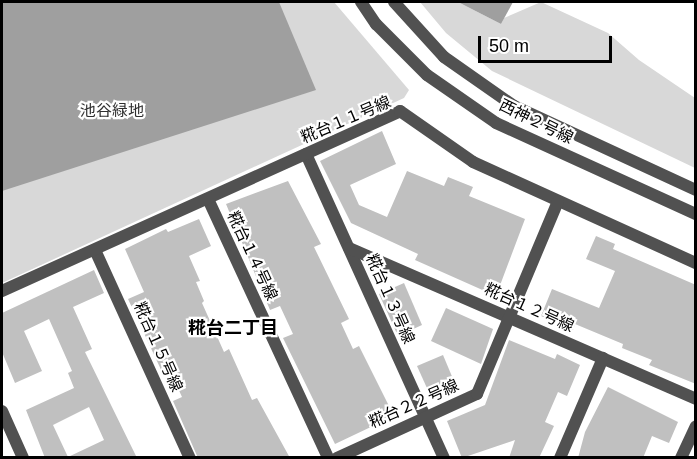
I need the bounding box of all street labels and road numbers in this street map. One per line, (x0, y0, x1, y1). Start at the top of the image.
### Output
street label: 糀台１１号線 (298, 92, 394, 148)
street label: 西神２号線 (496, 96, 576, 148)
street label: 糀台１４号線 (223, 208, 281, 304)
street label: 糀台１３号線 (362, 251, 418, 347)
street label: 糀台１２号線 (481, 280, 577, 336)
street label: 糀台１５号線 (130, 299, 186, 395)
street label: 糀台２２号線 (366, 376, 462, 432)

